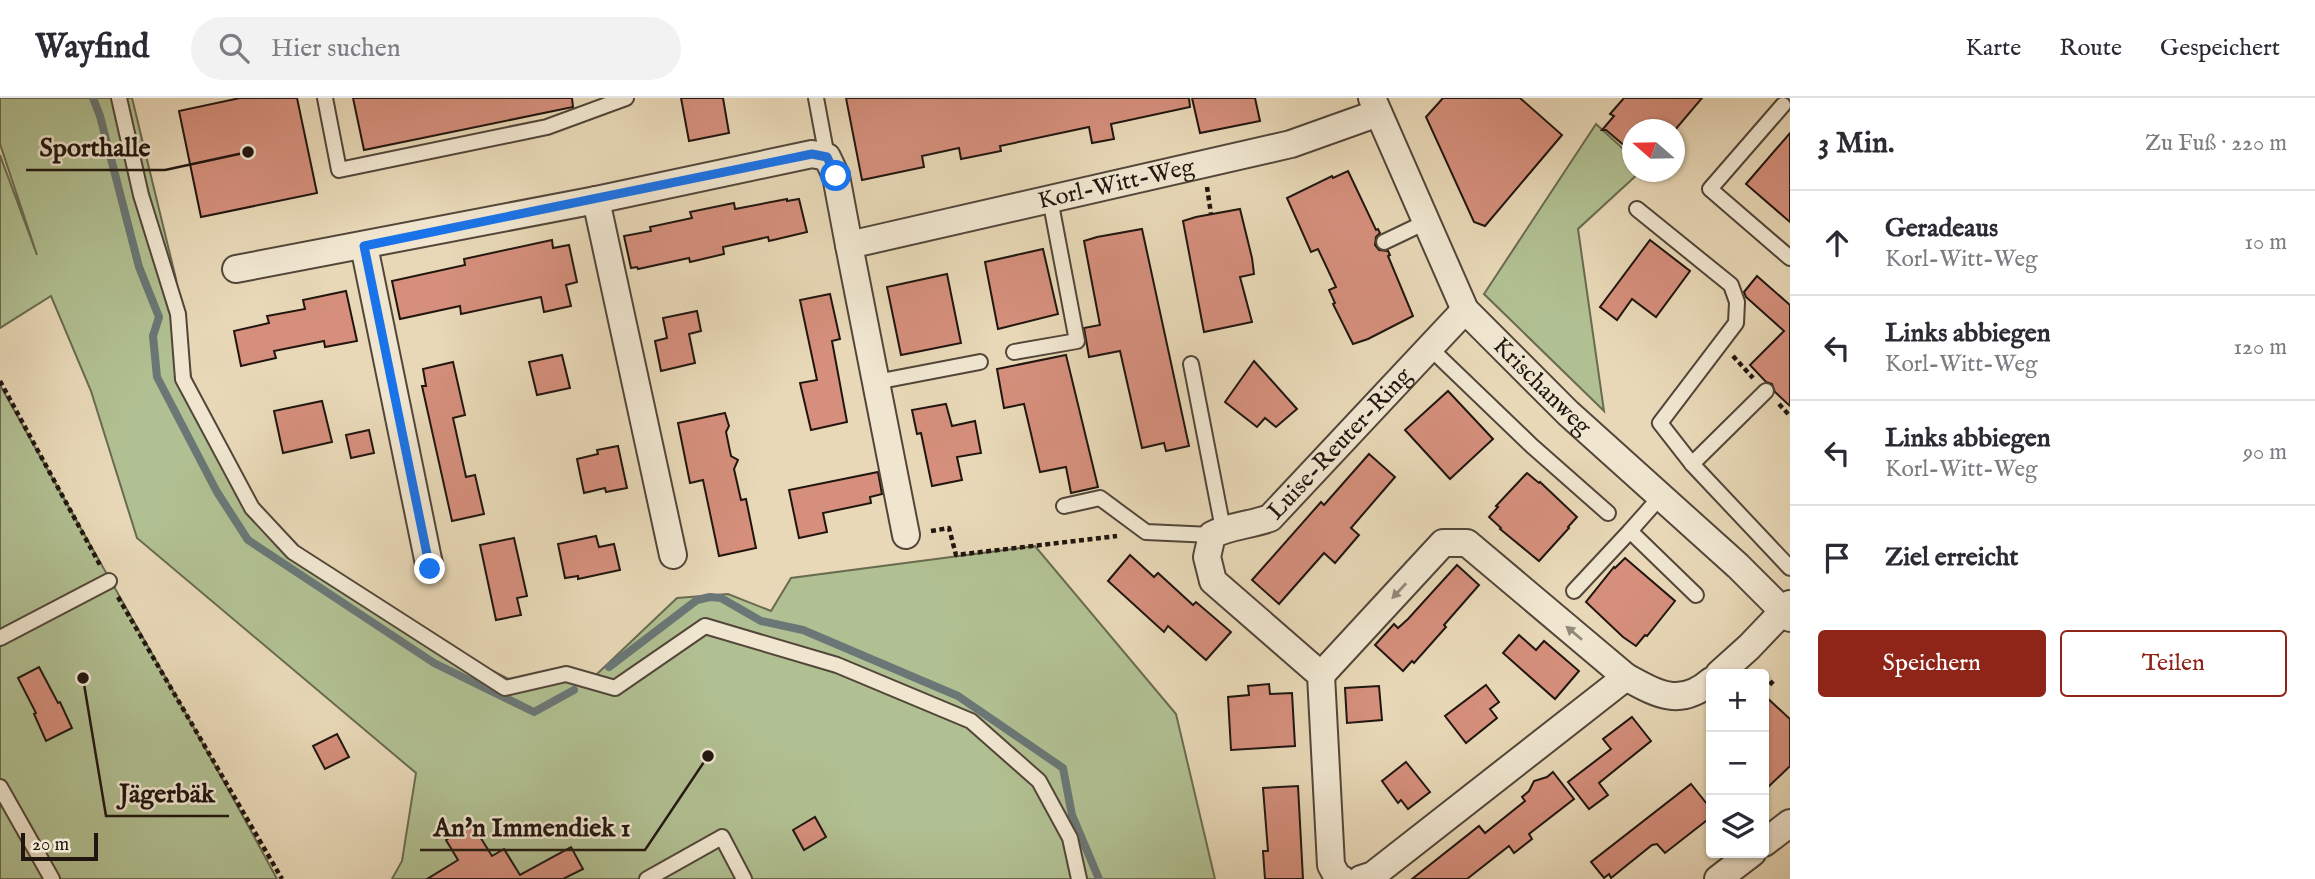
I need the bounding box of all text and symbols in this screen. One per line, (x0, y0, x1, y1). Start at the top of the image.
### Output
search box (191, 17, 681, 80)
text: Wayfind (35, 27, 149, 69)
icon: search (215, 29, 253, 67)
text: Hier suchen (271, 32, 401, 65)
text: Karte (1966, 33, 2021, 64)
text: Route (2059, 33, 2122, 64)
text: Gespeichert (2160, 33, 2280, 64)
north arrow (1622, 119, 1685, 182)
callout: Sporthalle (26, 123, 165, 170)
text: 3 Min. (1818, 125, 1894, 163)
text: Zu Fuß · 220 m (2145, 129, 2287, 158)
text: Sporthalle (40, 132, 151, 165)
street label: Korl-Witt-Weg (1035, 151, 1198, 217)
route start (820, 160, 851, 191)
text: Geradeaus (1885, 212, 1998, 245)
icon: ahead (1818, 224, 1856, 262)
text: 10 m (2244, 228, 2287, 257)
text: Korl-Witt-Weg (1885, 245, 2038, 274)
text: Links abbiegen (1885, 317, 2051, 350)
icon: left (1818, 329, 1856, 367)
street label: Krischanweg (1486, 331, 1599, 443)
text: 120 m (2234, 333, 2287, 362)
text: Korl-Witt-Weg (1885, 350, 2038, 379)
street label: Luise-Reuter-Ring (1261, 360, 1419, 526)
text: Links abbiegen (1885, 422, 2051, 455)
icon: left (1818, 434, 1856, 472)
text: 90 m (2243, 438, 2287, 467)
text: Korl-Witt-Weg (1885, 455, 2038, 484)
icon: arrive (1818, 539, 1856, 577)
text: Ziel erreicht (1885, 541, 2018, 574)
route end (414, 553, 445, 584)
one-way arrow (1392, 582, 1408, 599)
one-way arrow (1565, 626, 1582, 641)
button: Speichern (1818, 630, 2046, 697)
button: Teilen (2060, 630, 2287, 697)
map controls (1706, 669, 1769, 858)
button: + (1706, 669, 1769, 732)
button: − (1706, 732, 1769, 795)
callout: Jägerbäk (106, 769, 229, 816)
text: Jägerbäk (116, 778, 216, 811)
button: layers (1706, 795, 1769, 858)
callout: An'n Immendiek 1 (420, 803, 645, 850)
text: An'n Immendiek 1 (432, 812, 631, 845)
scale bar (21, 830, 98, 862)
text: 20 m (32, 833, 69, 857)

